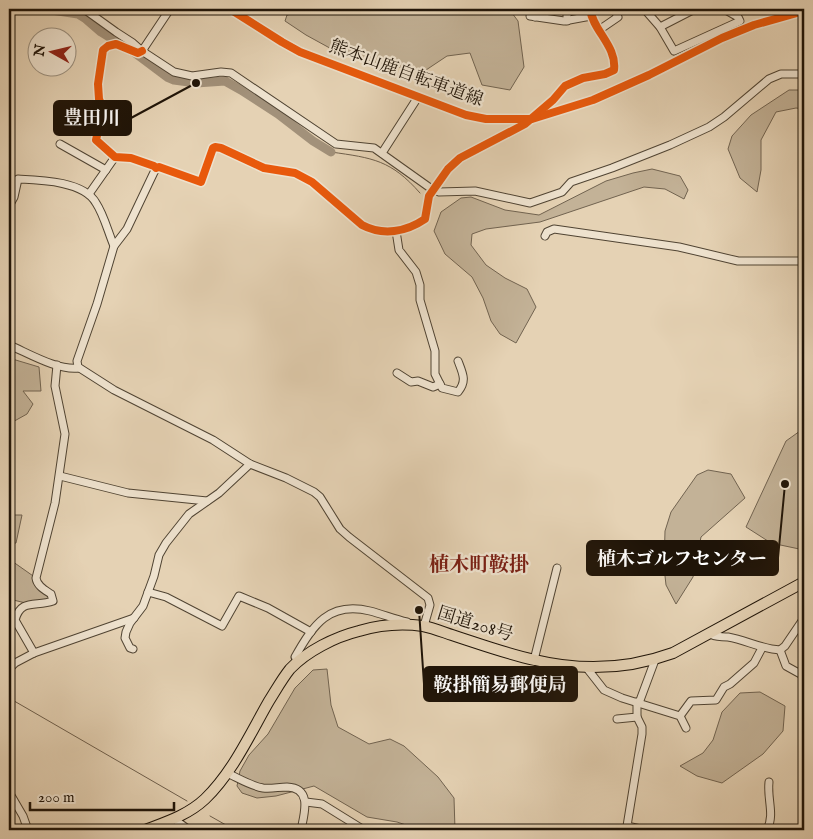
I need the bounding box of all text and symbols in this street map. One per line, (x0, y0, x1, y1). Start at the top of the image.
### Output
north arrow (28, 28, 78, 78)
street label: 熊本山鹿自転車道線 (326, 35, 486, 113)
text: N (30, 43, 50, 59)
callout: 豊田川 (54, 101, 131, 135)
text: 豊田川 (63, 107, 121, 131)
callout: 植木ゴルフセンター (587, 541, 778, 575)
text: 植木ゴルフセンター (597, 548, 767, 572)
district label: 植木町鞍掛 (429, 553, 529, 578)
street label: 国道208号 (434, 603, 516, 647)
callout: 鞍掛簡易郵便局 (424, 667, 577, 701)
text: 鞍掛簡易郵便局 (433, 674, 567, 698)
scale bar (30, 779, 174, 811)
text: 200 m (38, 788, 75, 807)

